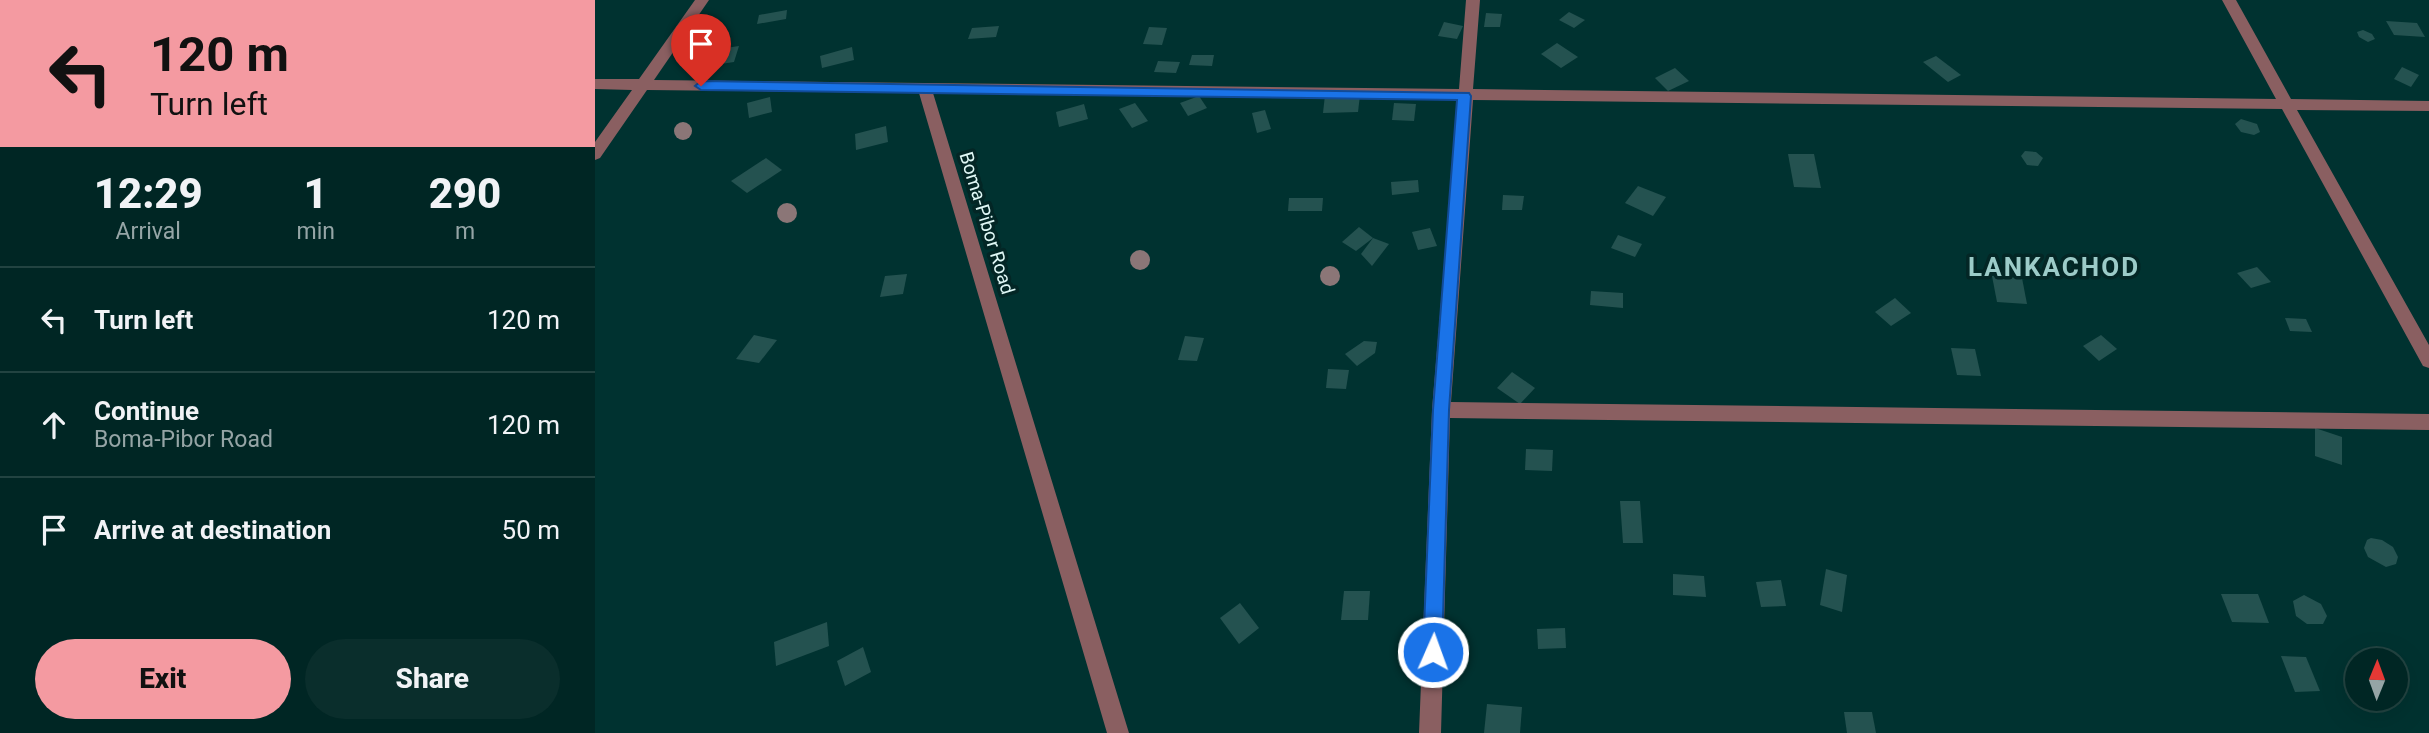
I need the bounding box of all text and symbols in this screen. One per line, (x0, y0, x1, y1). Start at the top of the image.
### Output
pin (671, 14, 731, 86)
icon: arrive (682, 25, 720, 63)
text: 120 m (150, 26, 289, 83)
icon: left (35, 28, 126, 119)
text: Turn left (150, 85, 268, 123)
street label: Boma-Pibor Road (954, 149, 1020, 297)
text: 12:29 (94, 169, 203, 218)
text: 1 (304, 169, 328, 218)
text: 290 (429, 169, 501, 218)
text: Arrival (116, 218, 181, 245)
text: min (296, 218, 335, 245)
text: m (455, 218, 475, 245)
district label: LANKACHOD (1968, 252, 2140, 282)
icon: left (35, 301, 73, 339)
text: Turn left (94, 305, 193, 335)
text: 120 m (487, 305, 560, 335)
text: Continue (94, 396, 199, 426)
icon: ahead (35, 406, 73, 444)
text: 120 m (487, 410, 560, 440)
text: Boma-Pibor Road (94, 426, 273, 453)
icon: arrive (35, 511, 73, 549)
text: Arrive at destination (94, 515, 331, 545)
text: 50 m (502, 515, 560, 545)
position arrow (1396, 615, 1470, 689)
button: Exit (35, 639, 291, 719)
button: Share (305, 639, 560, 719)
north arrow (2345, 648, 2408, 710)
map controls (2345, 648, 2408, 711)

